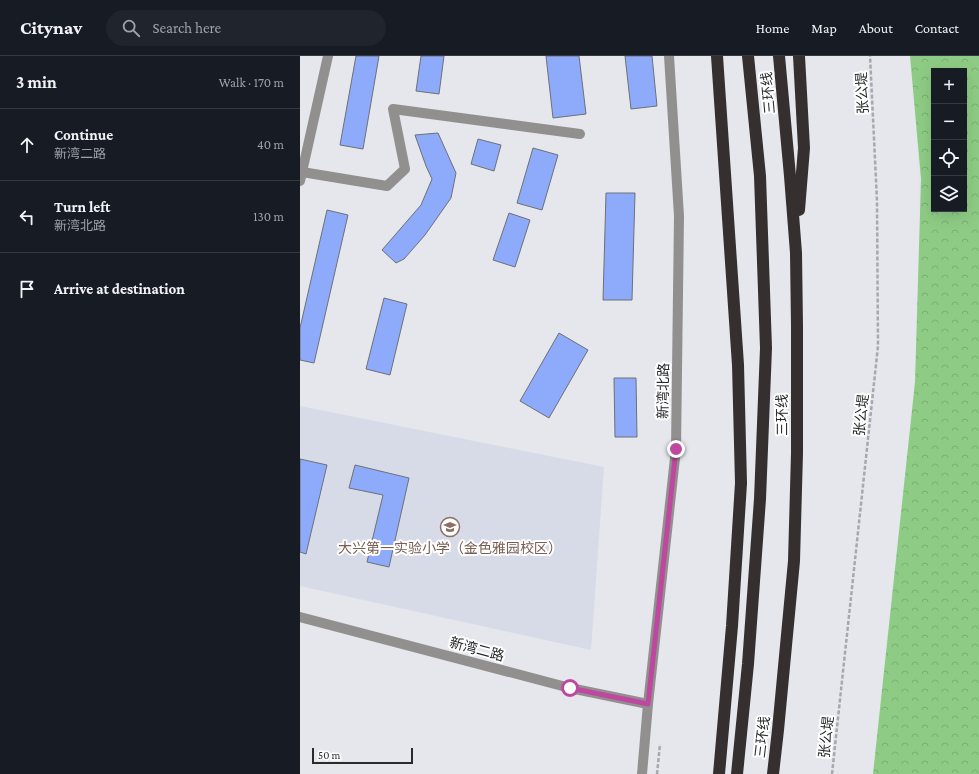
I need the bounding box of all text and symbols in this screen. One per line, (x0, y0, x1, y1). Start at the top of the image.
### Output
search box (106, 10, 386, 46)
text: Citynav (20, 17, 82, 38)
icon: search (120, 17, 142, 39)
text: Search here (152, 20, 221, 36)
text: Home (756, 20, 789, 36)
text: Map (811, 20, 837, 36)
text: About (859, 20, 893, 36)
text: Contact (915, 20, 959, 36)
map controls (931, 68, 967, 212)
button: + (931, 68, 967, 104)
street label: 三环线 (758, 71, 778, 115)
street label: 张公堤 (853, 72, 871, 114)
text: 3 min (16, 73, 57, 92)
text: Walk · 170 m (219, 75, 284, 90)
button: − (931, 104, 967, 140)
text: Continue (54, 127, 113, 143)
icon: ahead (16, 134, 38, 156)
text: 40 m (257, 137, 284, 152)
button: locate (931, 140, 967, 176)
text: 新湾二路 (54, 146, 106, 161)
button: layers (931, 176, 967, 212)
text: Turn left (54, 199, 110, 215)
icon: left (16, 206, 38, 228)
text: 130 m (253, 209, 284, 224)
text: 新湾北路 (54, 218, 106, 233)
icon: arrive (16, 278, 38, 300)
text: Arrive at destination (54, 281, 185, 297)
street label: 新湾北路 (655, 363, 671, 419)
street label: 张公堤 (851, 393, 871, 437)
street label: 三环线 (774, 394, 790, 436)
route end (667, 440, 685, 458)
school or university icon: 大兴第一实验小学（金色雅园校区） (439, 516, 461, 538)
place label: 大兴第一实验小学（金色雅园校区） (338, 540, 562, 556)
street label: 新湾二路 (448, 634, 506, 664)
route start (561, 679, 579, 697)
street label: 三环线 (752, 715, 772, 759)
street label: 张公堤 (816, 715, 836, 759)
scale bar (312, 746, 413, 765)
text: 50 m (318, 749, 340, 761)

